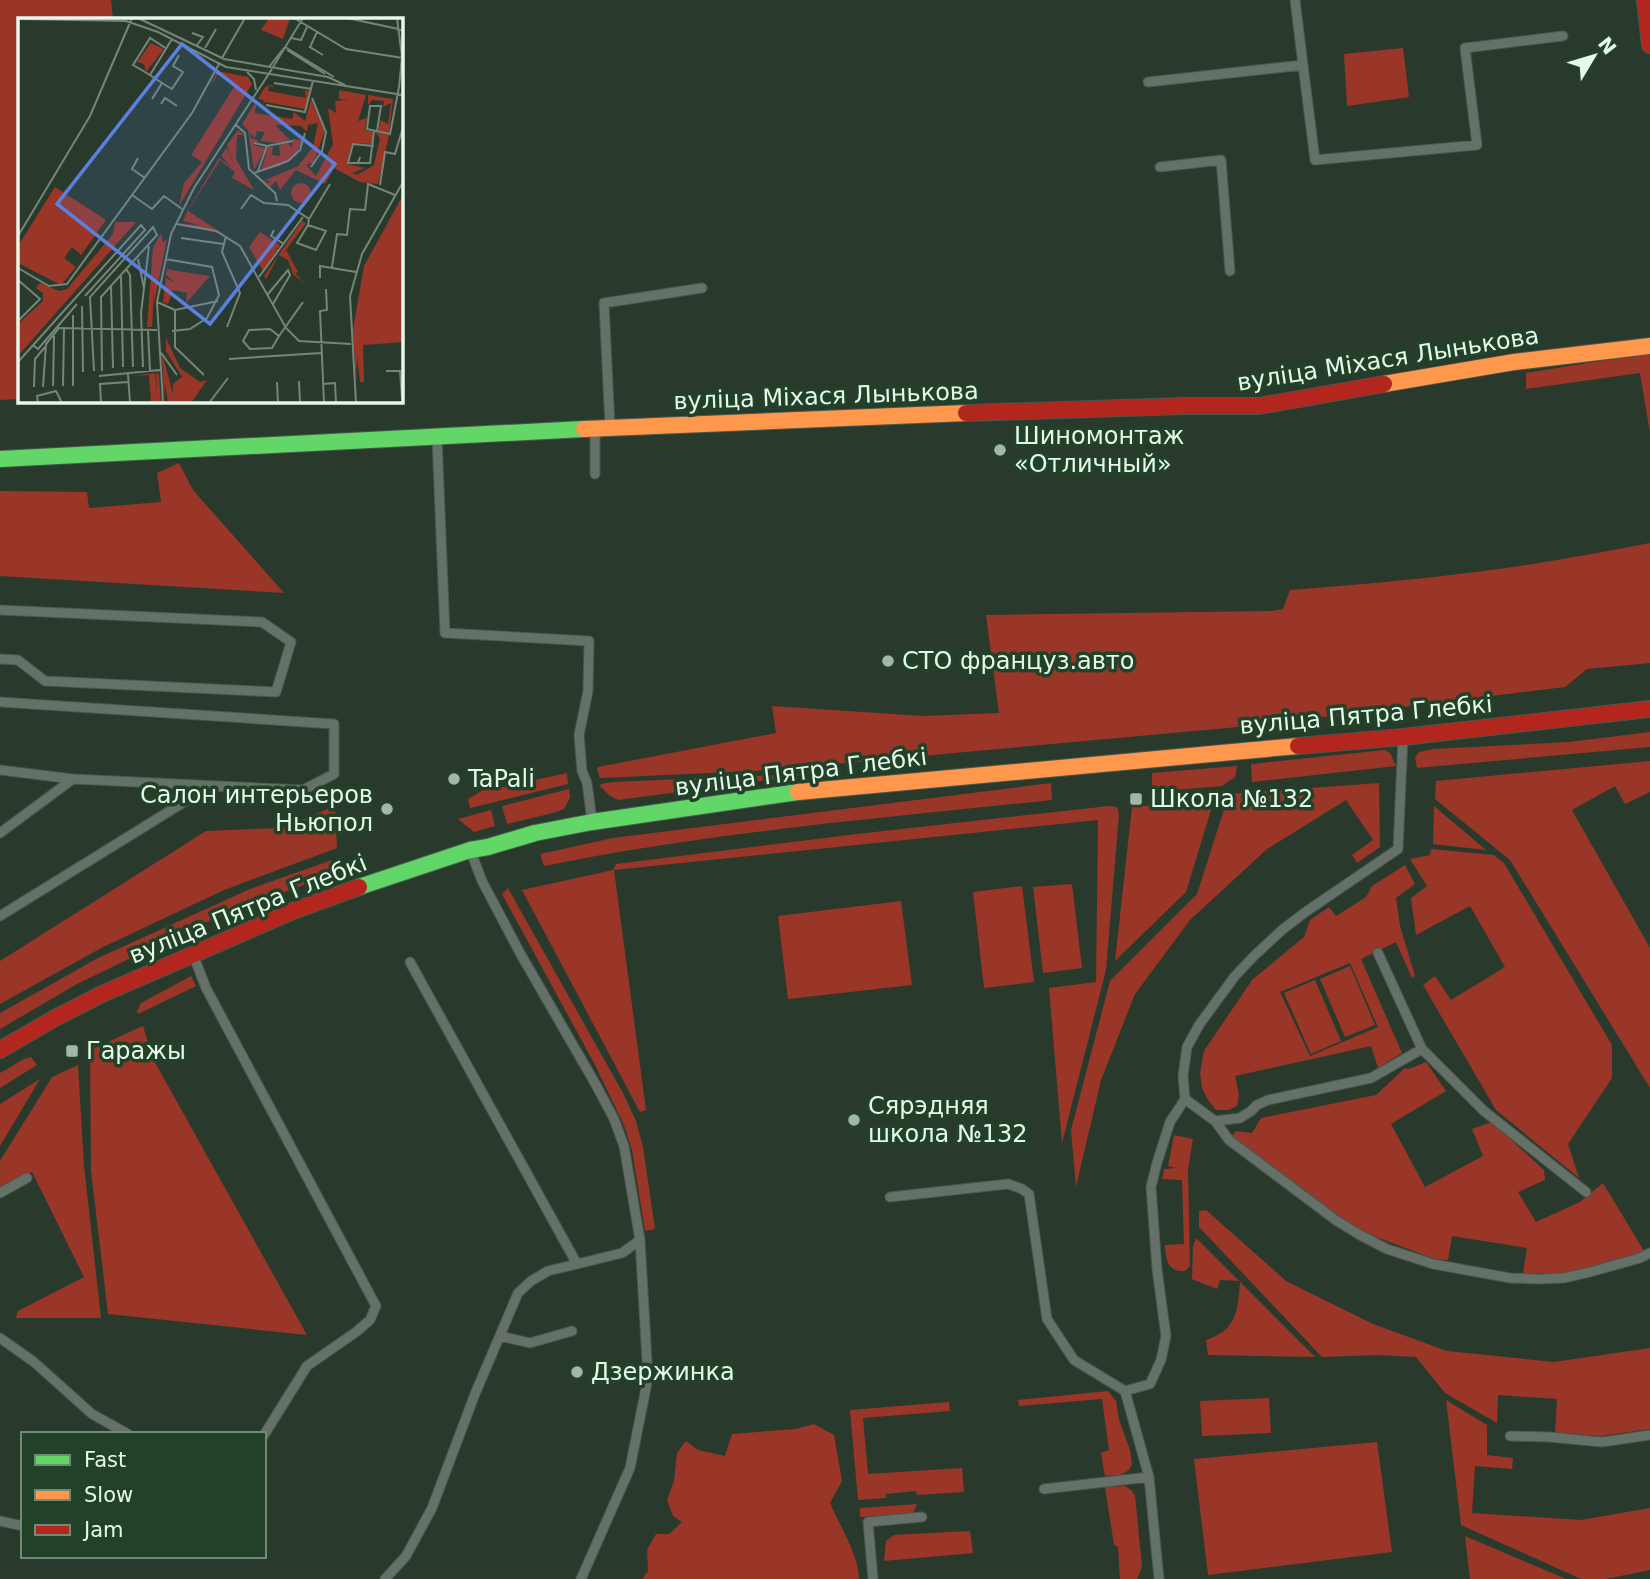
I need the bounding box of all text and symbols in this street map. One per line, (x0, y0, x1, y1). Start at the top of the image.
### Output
inset map (18, 18, 402, 402)
north arrow (1559, 21, 1629, 91)
text: N (1594, 32, 1621, 59)
street label: вуліца Міхася Лынькова (1235, 321, 1541, 397)
street label: вуліца Міхася Лынькова (673, 377, 979, 415)
place label: Шиномонтаж «Отличный» (1014, 422, 1184, 478)
marker: Шиномонтаж «Отличный» (992, 442, 1008, 458)
place label: СТО француз.авто (902, 647, 1135, 675)
marker: СТО француз.авто (880, 653, 896, 669)
street label: вуліца Пятра Глебкі (1238, 690, 1494, 740)
street label: вуліца Пятра Глебкі (673, 743, 929, 801)
place label: TaPali (467, 765, 535, 793)
marker: TaPali (446, 771, 462, 787)
place label: Салон интерьеров Ньюпол (140, 781, 373, 837)
place label: Школа №132 (1150, 785, 1313, 813)
marker: Школа №132 (1128, 791, 1144, 807)
marker: Салон интерьеров Ньюпол (379, 801, 395, 817)
street label: вуліца Пятра Глебкі (125, 848, 371, 970)
place label: Гаражы (86, 1037, 186, 1065)
marker: Гаражы (64, 1043, 80, 1059)
place label: Сярэдняя школа №132 (868, 1092, 1028, 1148)
marker: Сярэдняя школа №132 (846, 1112, 862, 1128)
place label: Дзержинка (591, 1358, 735, 1386)
marker: Дзержинка (569, 1364, 585, 1380)
legend (21, 1432, 266, 1558)
text: Fast (84, 1448, 126, 1472)
text: Slow (84, 1483, 133, 1507)
text: Jam (82, 1518, 124, 1542)

